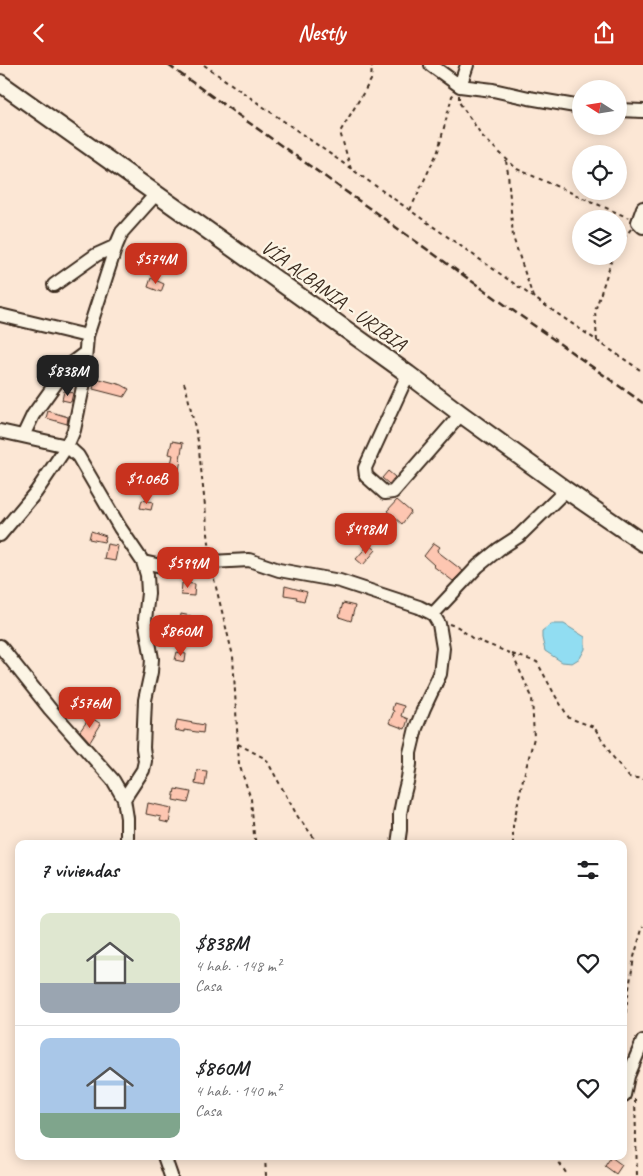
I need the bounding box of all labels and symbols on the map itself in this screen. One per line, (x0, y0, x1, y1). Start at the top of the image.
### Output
north arrow (572, 80, 628, 135)
street label: VÍA ALBANIA - URIBIA (256, 234, 412, 357)
pin: $574M (121, 243, 191, 285)
pin: $838M (33, 355, 103, 397)
pin: $1.06B (106, 463, 188, 505)
pin: $498M (331, 513, 401, 555)
pin: $599M (153, 547, 223, 589)
pin: $860M (146, 615, 216, 657)
pin: $576M (55, 687, 125, 729)

